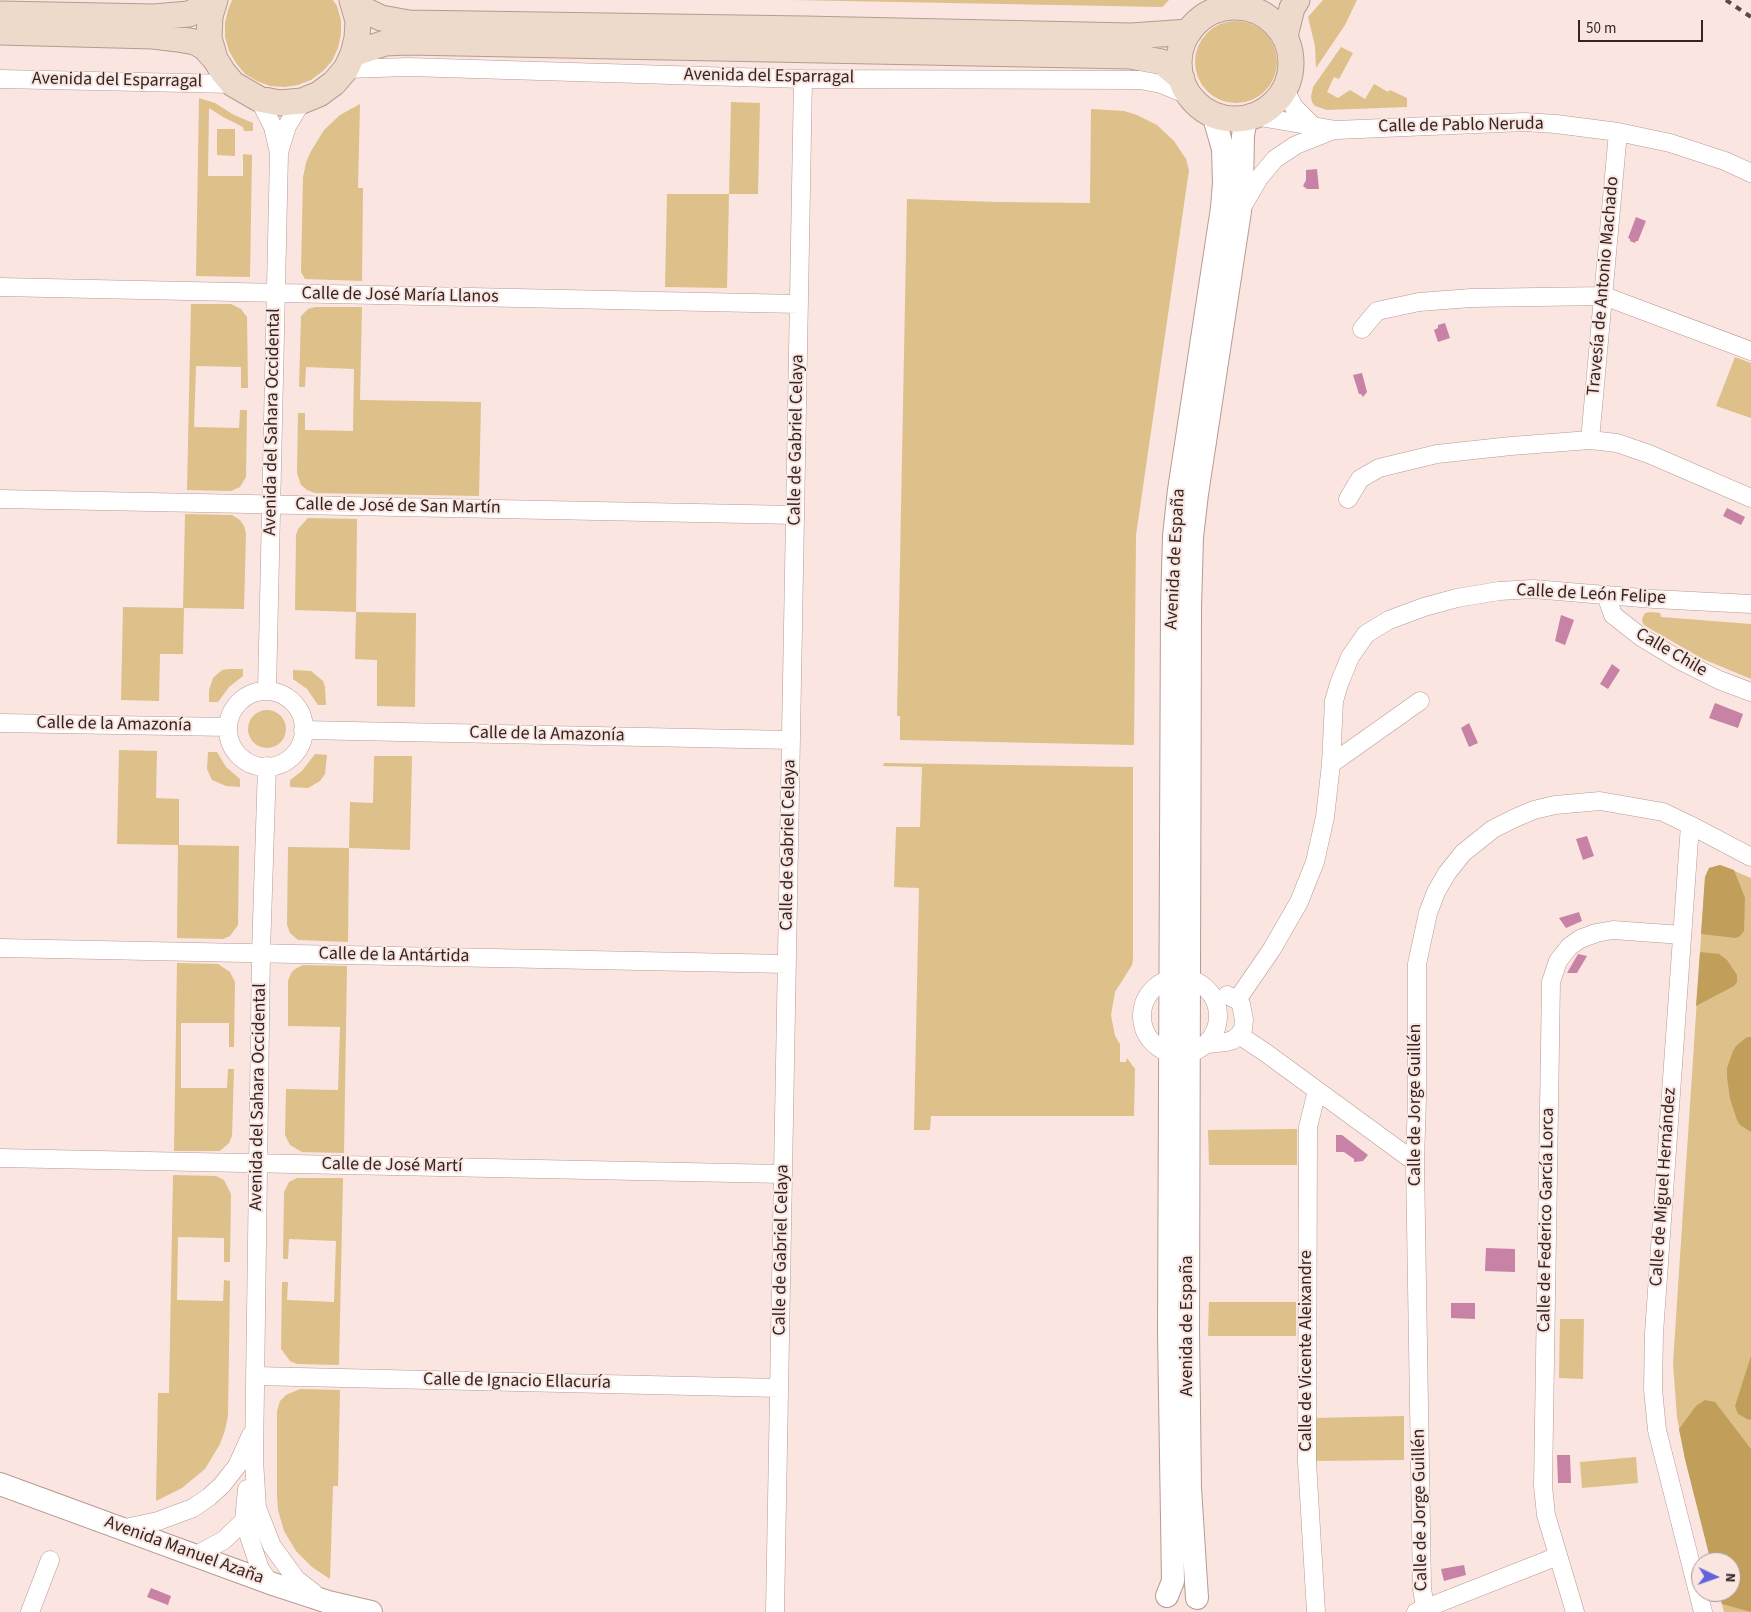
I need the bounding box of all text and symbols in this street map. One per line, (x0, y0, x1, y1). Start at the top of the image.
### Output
scale bar (1581, 10, 1706, 42)
text: 50 m (1586, 18, 1616, 39)
street label: Avenida del Esparragal (684, 65, 854, 89)
street label: Avenida del Esparragal (32, 69, 202, 93)
street label: Calle de Pablo Neruda (1378, 114, 1544, 138)
street label: Travesía de Antonio Machado (1584, 176, 1624, 396)
street label: Calle de José María Llanos (301, 283, 499, 309)
street label: Avenida del Sahara Occidental (260, 308, 286, 536)
street label: Calle de Gabriel Celaya (785, 354, 809, 526)
street label: Avenida de España (1162, 488, 1190, 630)
street label: Calle de José de San Martín (295, 494, 501, 520)
street label: Calle de León Felipe (1516, 580, 1666, 610)
street label: Calle Chile (1631, 624, 1711, 682)
street label: Calle de la Amazonía (36, 713, 192, 737)
street label: Calle de la Amazonía (469, 723, 625, 747)
street label: Calle de Gabriel Celaya (777, 759, 801, 931)
street label: Calle de la Antártida (318, 944, 470, 968)
street label: Avenida del Sahara Occidental (246, 983, 272, 1211)
street label: Calle de Jorge Guillén (1405, 1024, 1427, 1186)
street label: Calle de Miguel Hernández (1646, 1087, 1682, 1287)
street label: Calle de Federico García Lorca (1534, 1107, 1560, 1333)
street label: Calle de José Martí (321, 1154, 463, 1178)
street label: Calle de Gabriel Celaya (770, 1164, 794, 1336)
street label: Calle de Vicente Aleixandre (1296, 1250, 1318, 1452)
street label: Avenida de España (1177, 1255, 1199, 1397)
street label: Calle de Ignacio Ellacuría (423, 1370, 611, 1394)
street label: Calle de Jorge Guillén (1409, 1428, 1433, 1592)
street label: Avenida Manuel Azaña (101, 1512, 267, 1590)
north arrow (1691, 1552, 1741, 1602)
text: N (1720, 1573, 1740, 1583)

